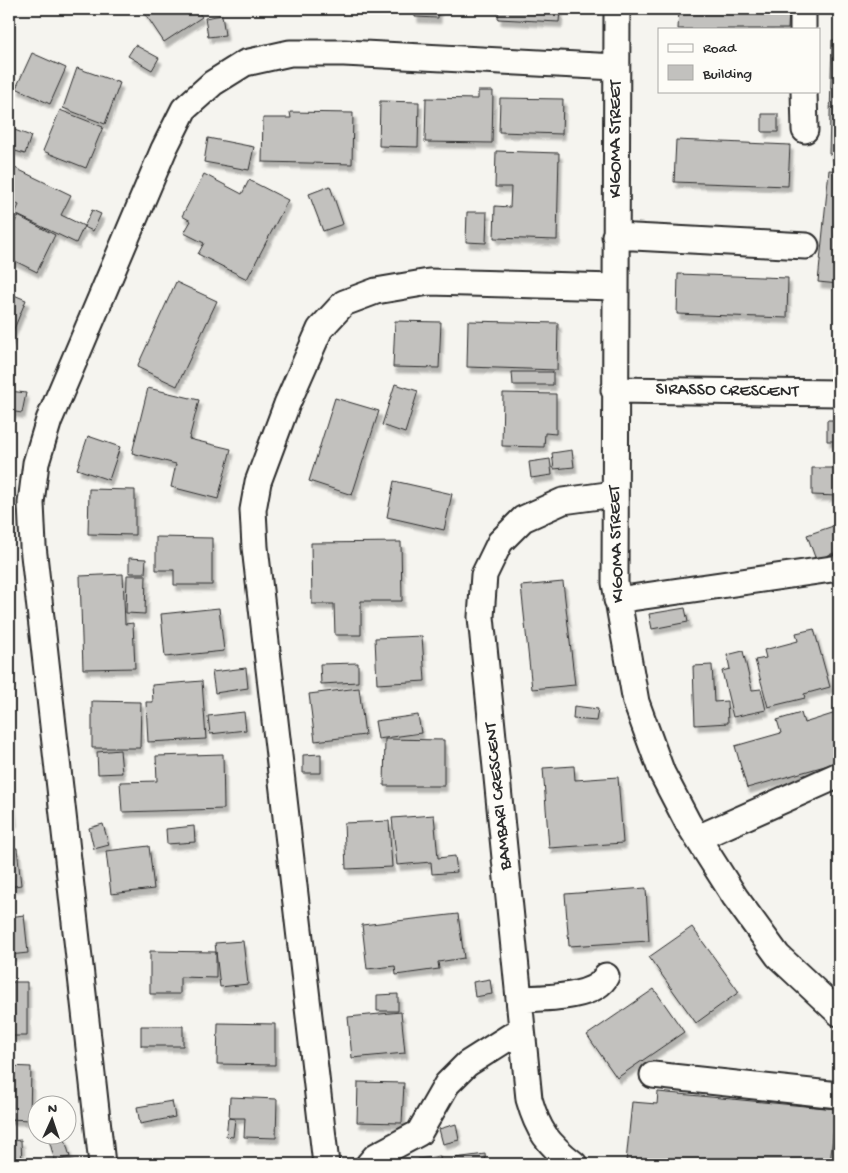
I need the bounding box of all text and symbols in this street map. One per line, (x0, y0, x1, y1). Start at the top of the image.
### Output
legend (658, 28, 820, 92)
text: Road (703, 40, 737, 58)
text: Building (702, 66, 752, 84)
street label: KIGOMA STREET (606, 79, 627, 198)
street label: SIRASSO CRESCENT (655, 379, 800, 403)
street label: KIGOMA STREET (604, 484, 630, 603)
street label: BAMBARI CRESCENT (481, 720, 517, 872)
north arrow (28, 1096, 78, 1146)
text: N (48, 1101, 58, 1118)

